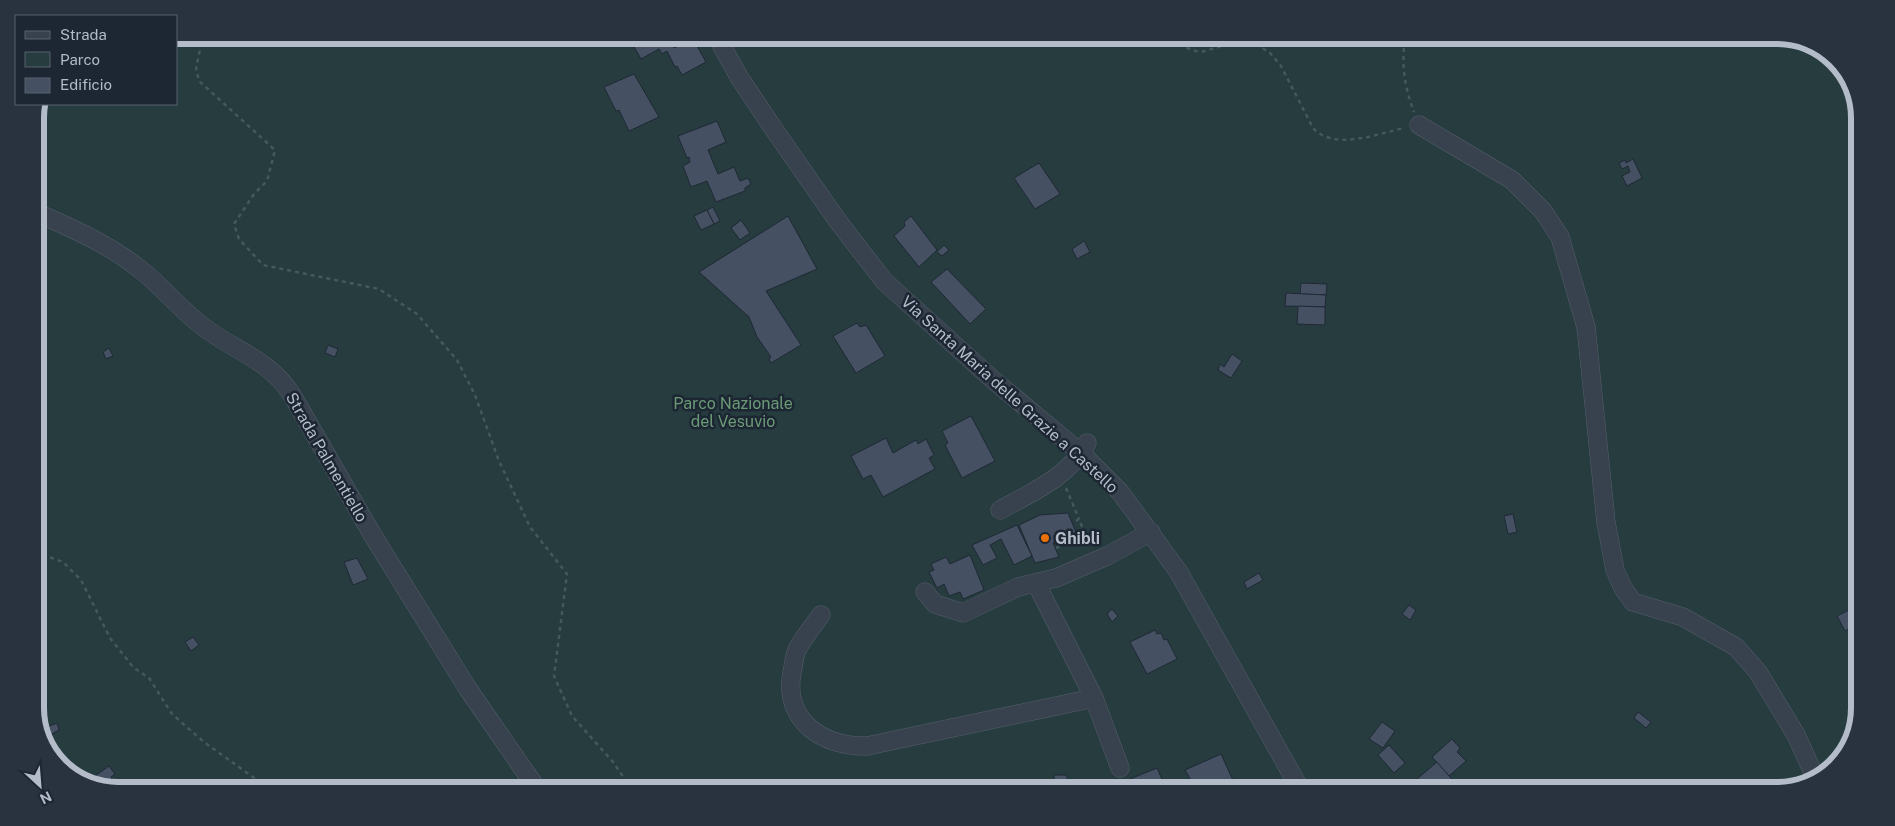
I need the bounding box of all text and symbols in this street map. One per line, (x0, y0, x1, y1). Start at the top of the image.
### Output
legend (15, 15, 178, 105)
text: Strada (60, 26, 107, 43)
text: Parco (60, 51, 100, 68)
text: Edificio (60, 76, 112, 93)
street label: Via Santa Maria delle Grazie a Castello (897, 292, 1122, 497)
street label: Strada Palmentiello (282, 389, 371, 525)
park label: Parco Nazionale del Vesuvio (673, 394, 793, 431)
place label: Ghibli (1055, 529, 1100, 548)
marker: Ghibli (1039, 532, 1051, 544)
north arrow (15, 761, 65, 811)
text: N (37, 788, 54, 807)

